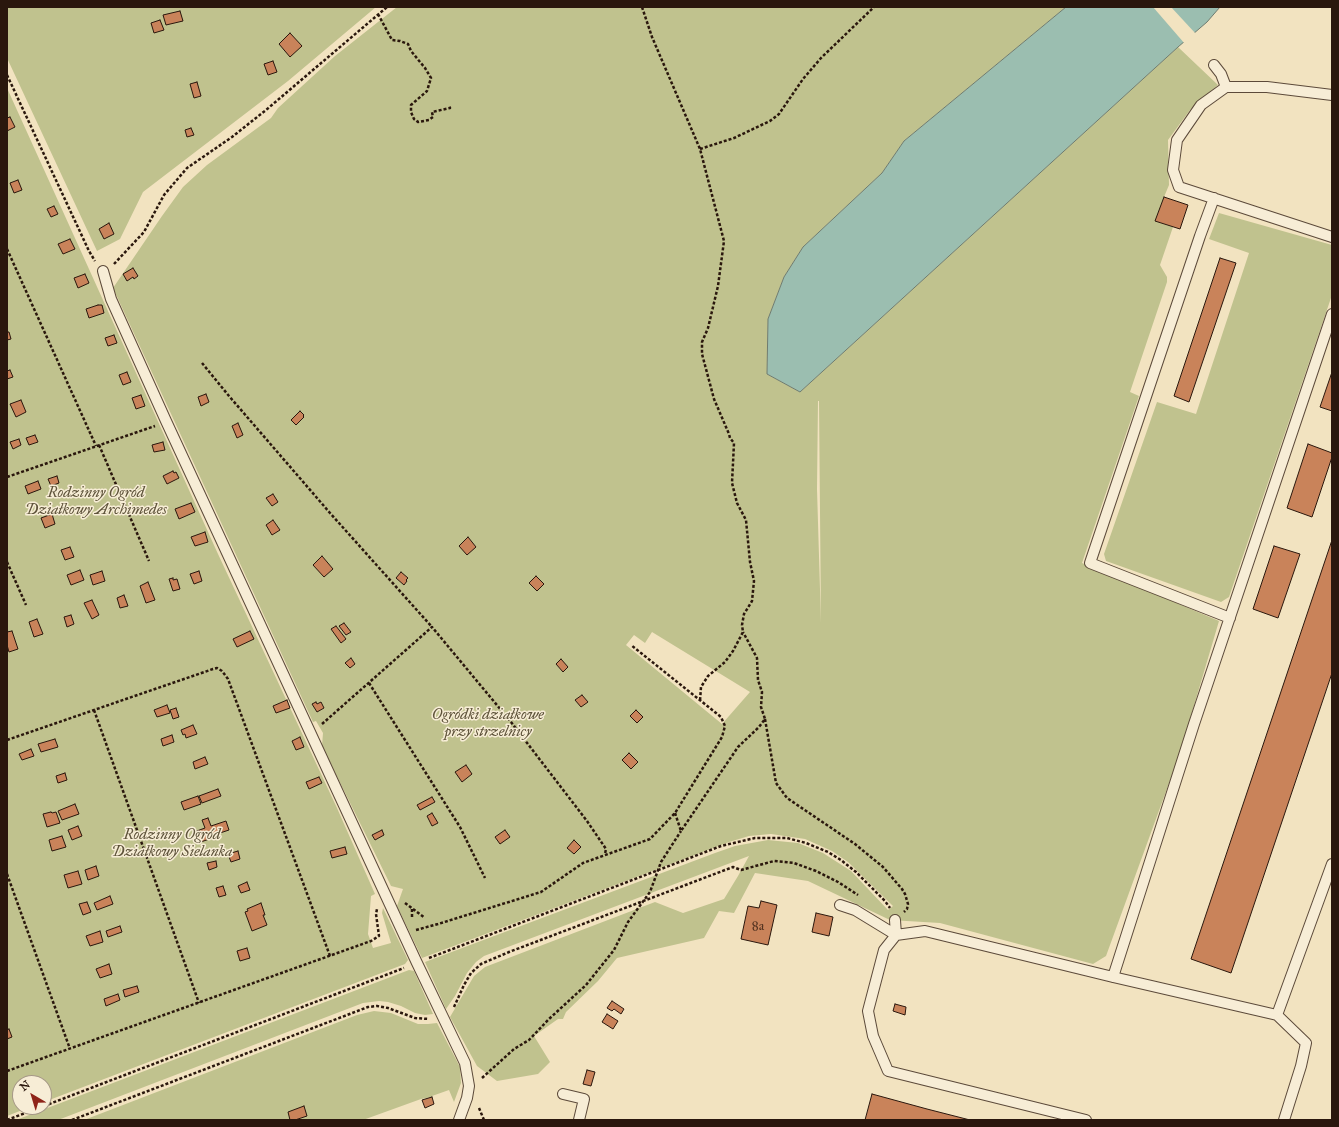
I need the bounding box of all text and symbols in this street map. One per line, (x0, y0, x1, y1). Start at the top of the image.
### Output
park label: Rodzinny Ogród Działkowy Archimedes (25, 484, 167, 519)
park label: Ogródki działkowe przy strzelnicy (432, 706, 544, 741)
park label: Rodzinny Ogród Działkowy Sielanka (112, 826, 232, 861)
house number: 8a (752, 919, 764, 935)
north arrow (12, 1075, 52, 1115)
text: N (17, 1078, 33, 1094)

